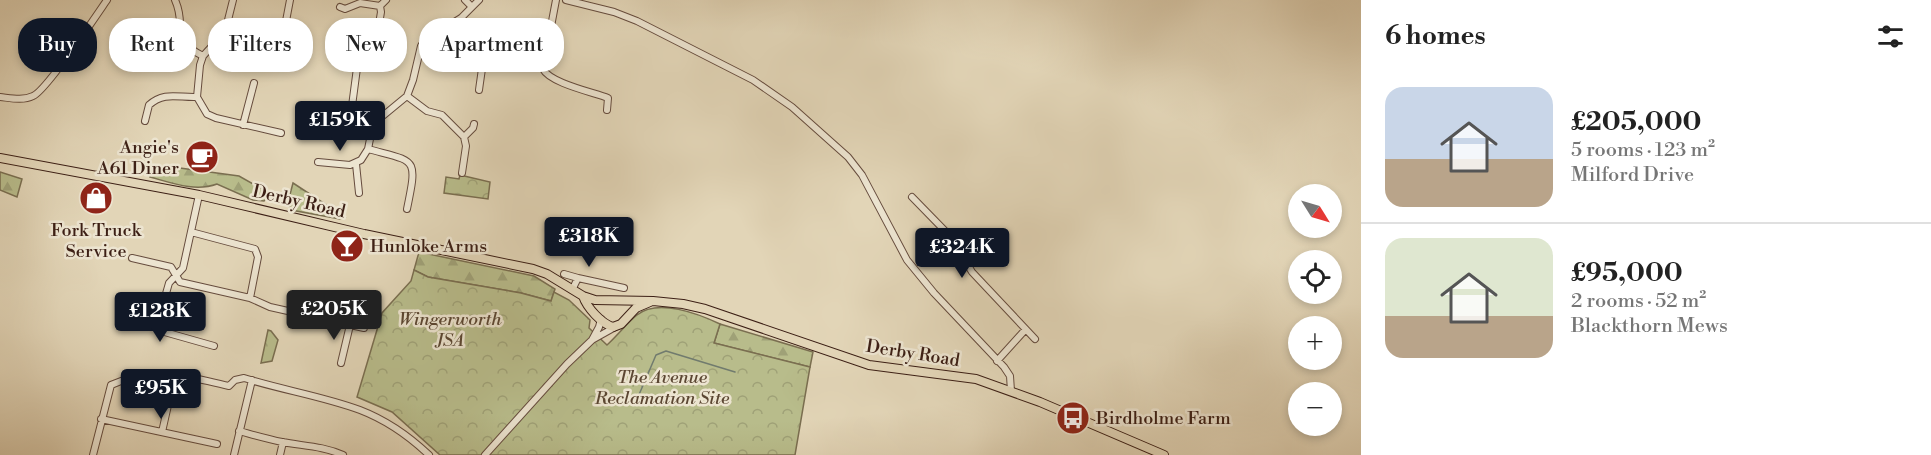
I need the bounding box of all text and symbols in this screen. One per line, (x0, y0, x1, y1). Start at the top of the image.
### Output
chip: Buy (18, 18, 97, 72)
chip: Rent (109, 18, 196, 72)
chip: Filters (208, 18, 313, 72)
chip: New (325, 18, 407, 72)
chip: Apartment (419, 18, 564, 72)
text: 6 homes (1385, 20, 1486, 52)
icon: filters (1874, 20, 1907, 53)
pin: £159K (298, 101, 382, 152)
text: £205,000 (1571, 106, 1702, 138)
text: £159K (309, 108, 371, 133)
icon: home (1433, 111, 1505, 183)
place label: Angie's A61 Diner (96, 136, 179, 180)
text: 5 rooms · 123 m² (1571, 138, 1715, 163)
cafe icon: Angie's A61 Diner (184, 139, 220, 175)
text: Milford Drive (1571, 163, 1694, 188)
shop icon: Fork Truck Service (78, 180, 114, 216)
street label: Derby Road (250, 180, 348, 224)
north arrow (1288, 184, 1342, 238)
map controls (1288, 184, 1342, 436)
pin: £318K (547, 217, 631, 268)
place label: Fork Truck Service (51, 219, 143, 263)
text: £318K (559, 224, 619, 249)
bar icon: Hunloke Arms (329, 228, 365, 264)
pin: £324K (920, 228, 1004, 279)
place label: Hunloke Arms (370, 235, 487, 258)
text: £324K (929, 235, 995, 260)
button: locate (1288, 250, 1342, 304)
text: £95,000 (1571, 257, 1683, 289)
icon: home (1433, 262, 1505, 334)
text: 2 rooms · 52 m² (1571, 289, 1706, 314)
pin: £205K (292, 290, 376, 341)
pin: £128K (118, 292, 202, 343)
text: £205K (301, 297, 367, 322)
text: £128K (129, 299, 191, 324)
park label: Wingerworth JSA (399, 308, 502, 352)
text: Blackthorn Mews (1571, 314, 1728, 339)
button: + (1288, 316, 1342, 370)
street label: Derby Road (864, 335, 962, 372)
park label: The Avenue Reclamation Site (594, 366, 730, 410)
pin: £95K (125, 369, 197, 420)
text: £95K (135, 376, 187, 401)
button: − (1288, 382, 1342, 436)
bus stop icon: Birdholme Farm (1055, 400, 1091, 436)
place label: Birdholme Farm (1095, 407, 1231, 430)

